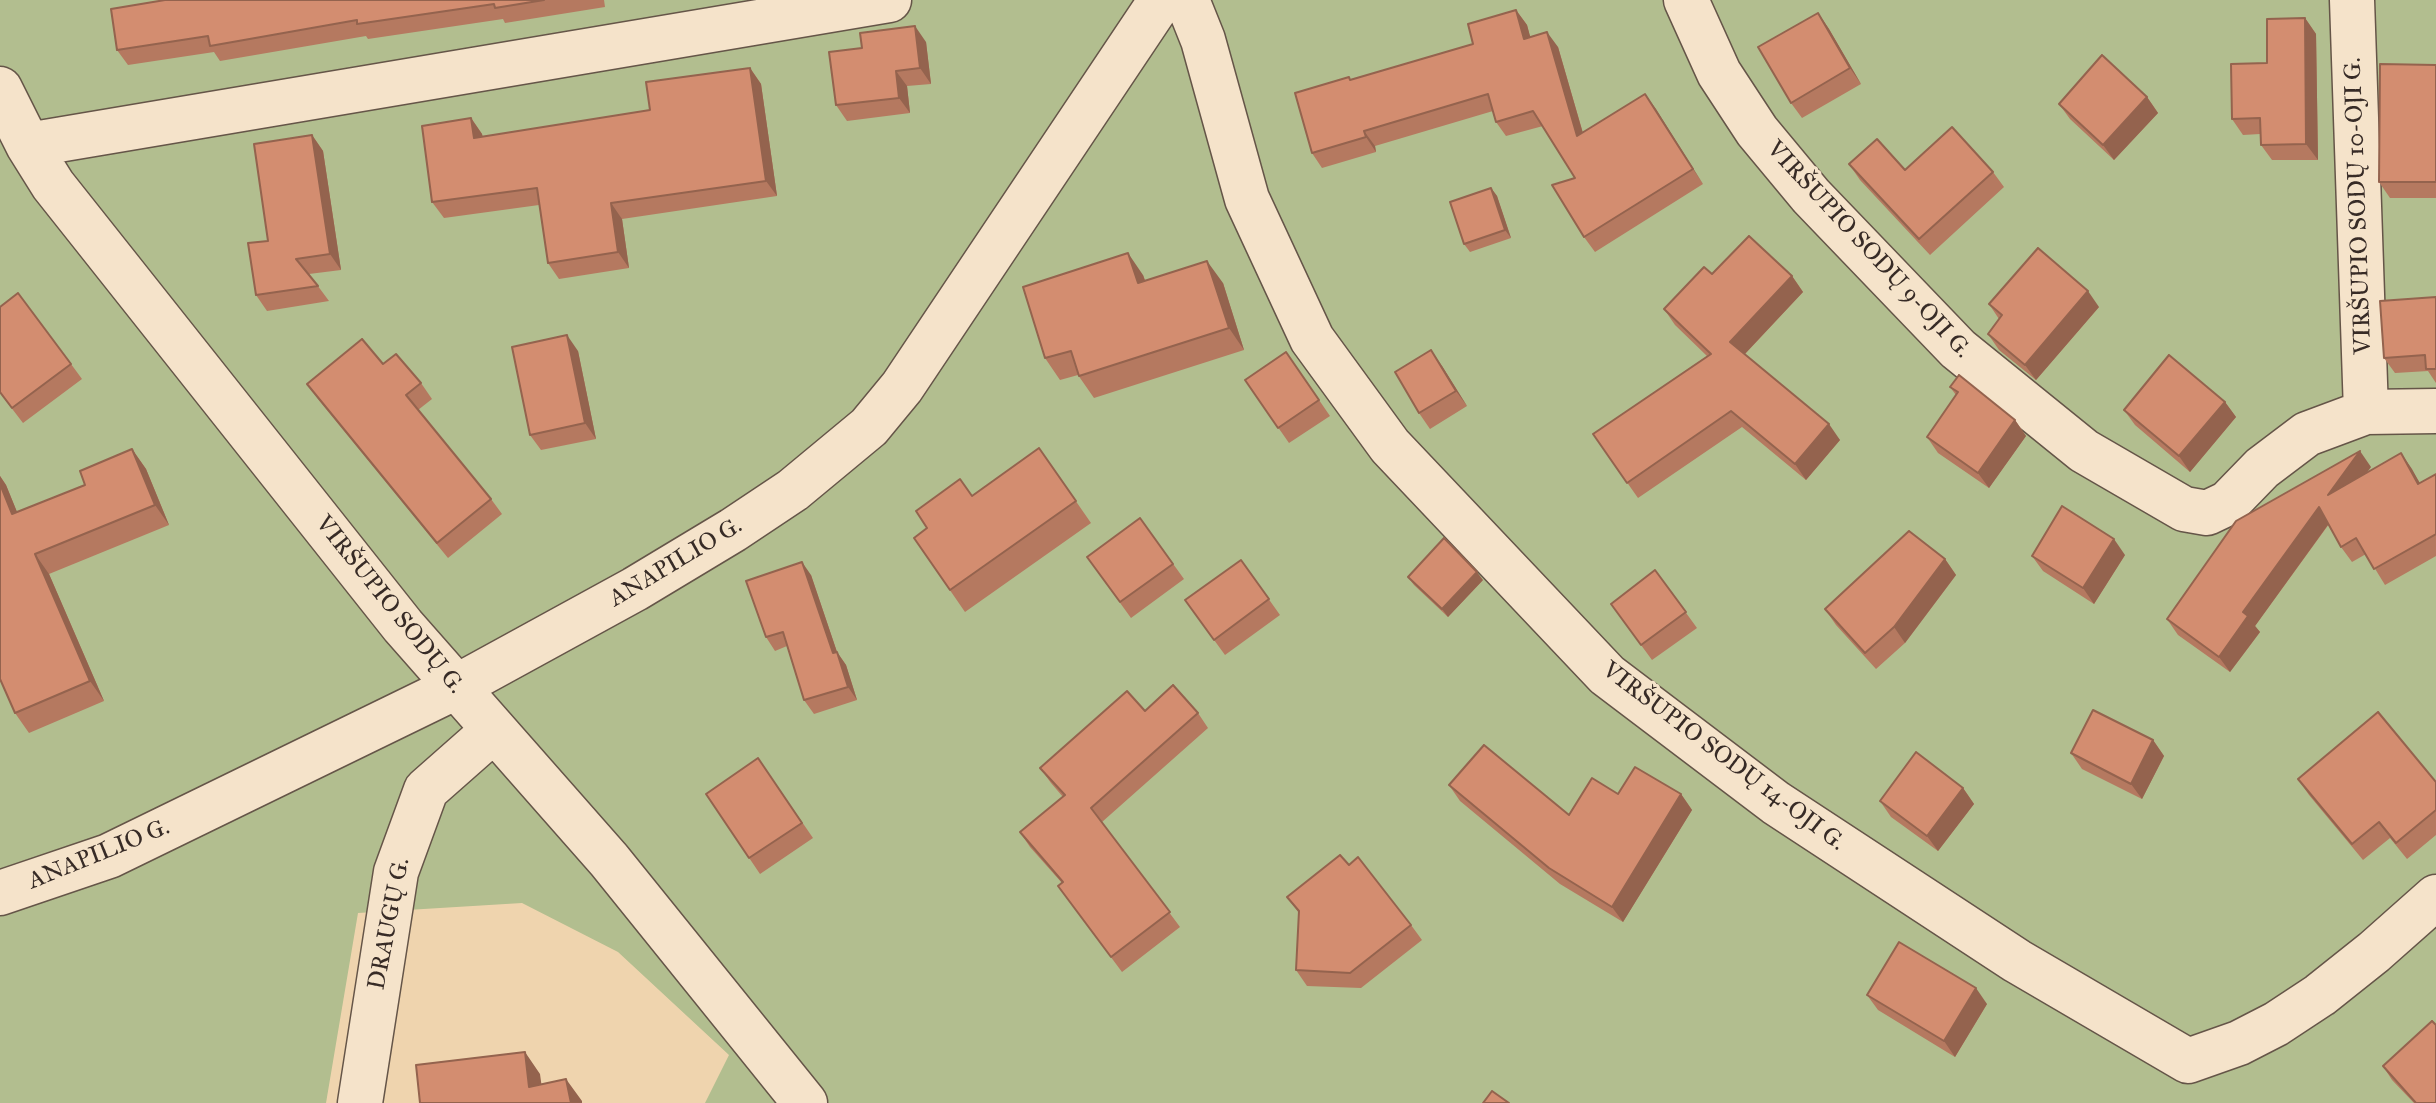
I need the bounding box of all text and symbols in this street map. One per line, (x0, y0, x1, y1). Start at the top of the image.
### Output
street label: VIRŠUPIO SODŲ 10-OJI G. (2339, 57, 2379, 355)
street label: VIRŠUPIO SODŲ 9-OJI G. (1760, 135, 1976, 365)
street label: VIRŠUPIO SODŲ G. (308, 510, 470, 700)
street label: ANAPILIO G. (604, 512, 748, 614)
street label: VIRŠUPIO SODŲ 14-OJI G. (1596, 656, 1850, 858)
street label: ANAPILIO G. (24, 814, 174, 896)
street label: DRAUGŲ G. (363, 856, 417, 992)

